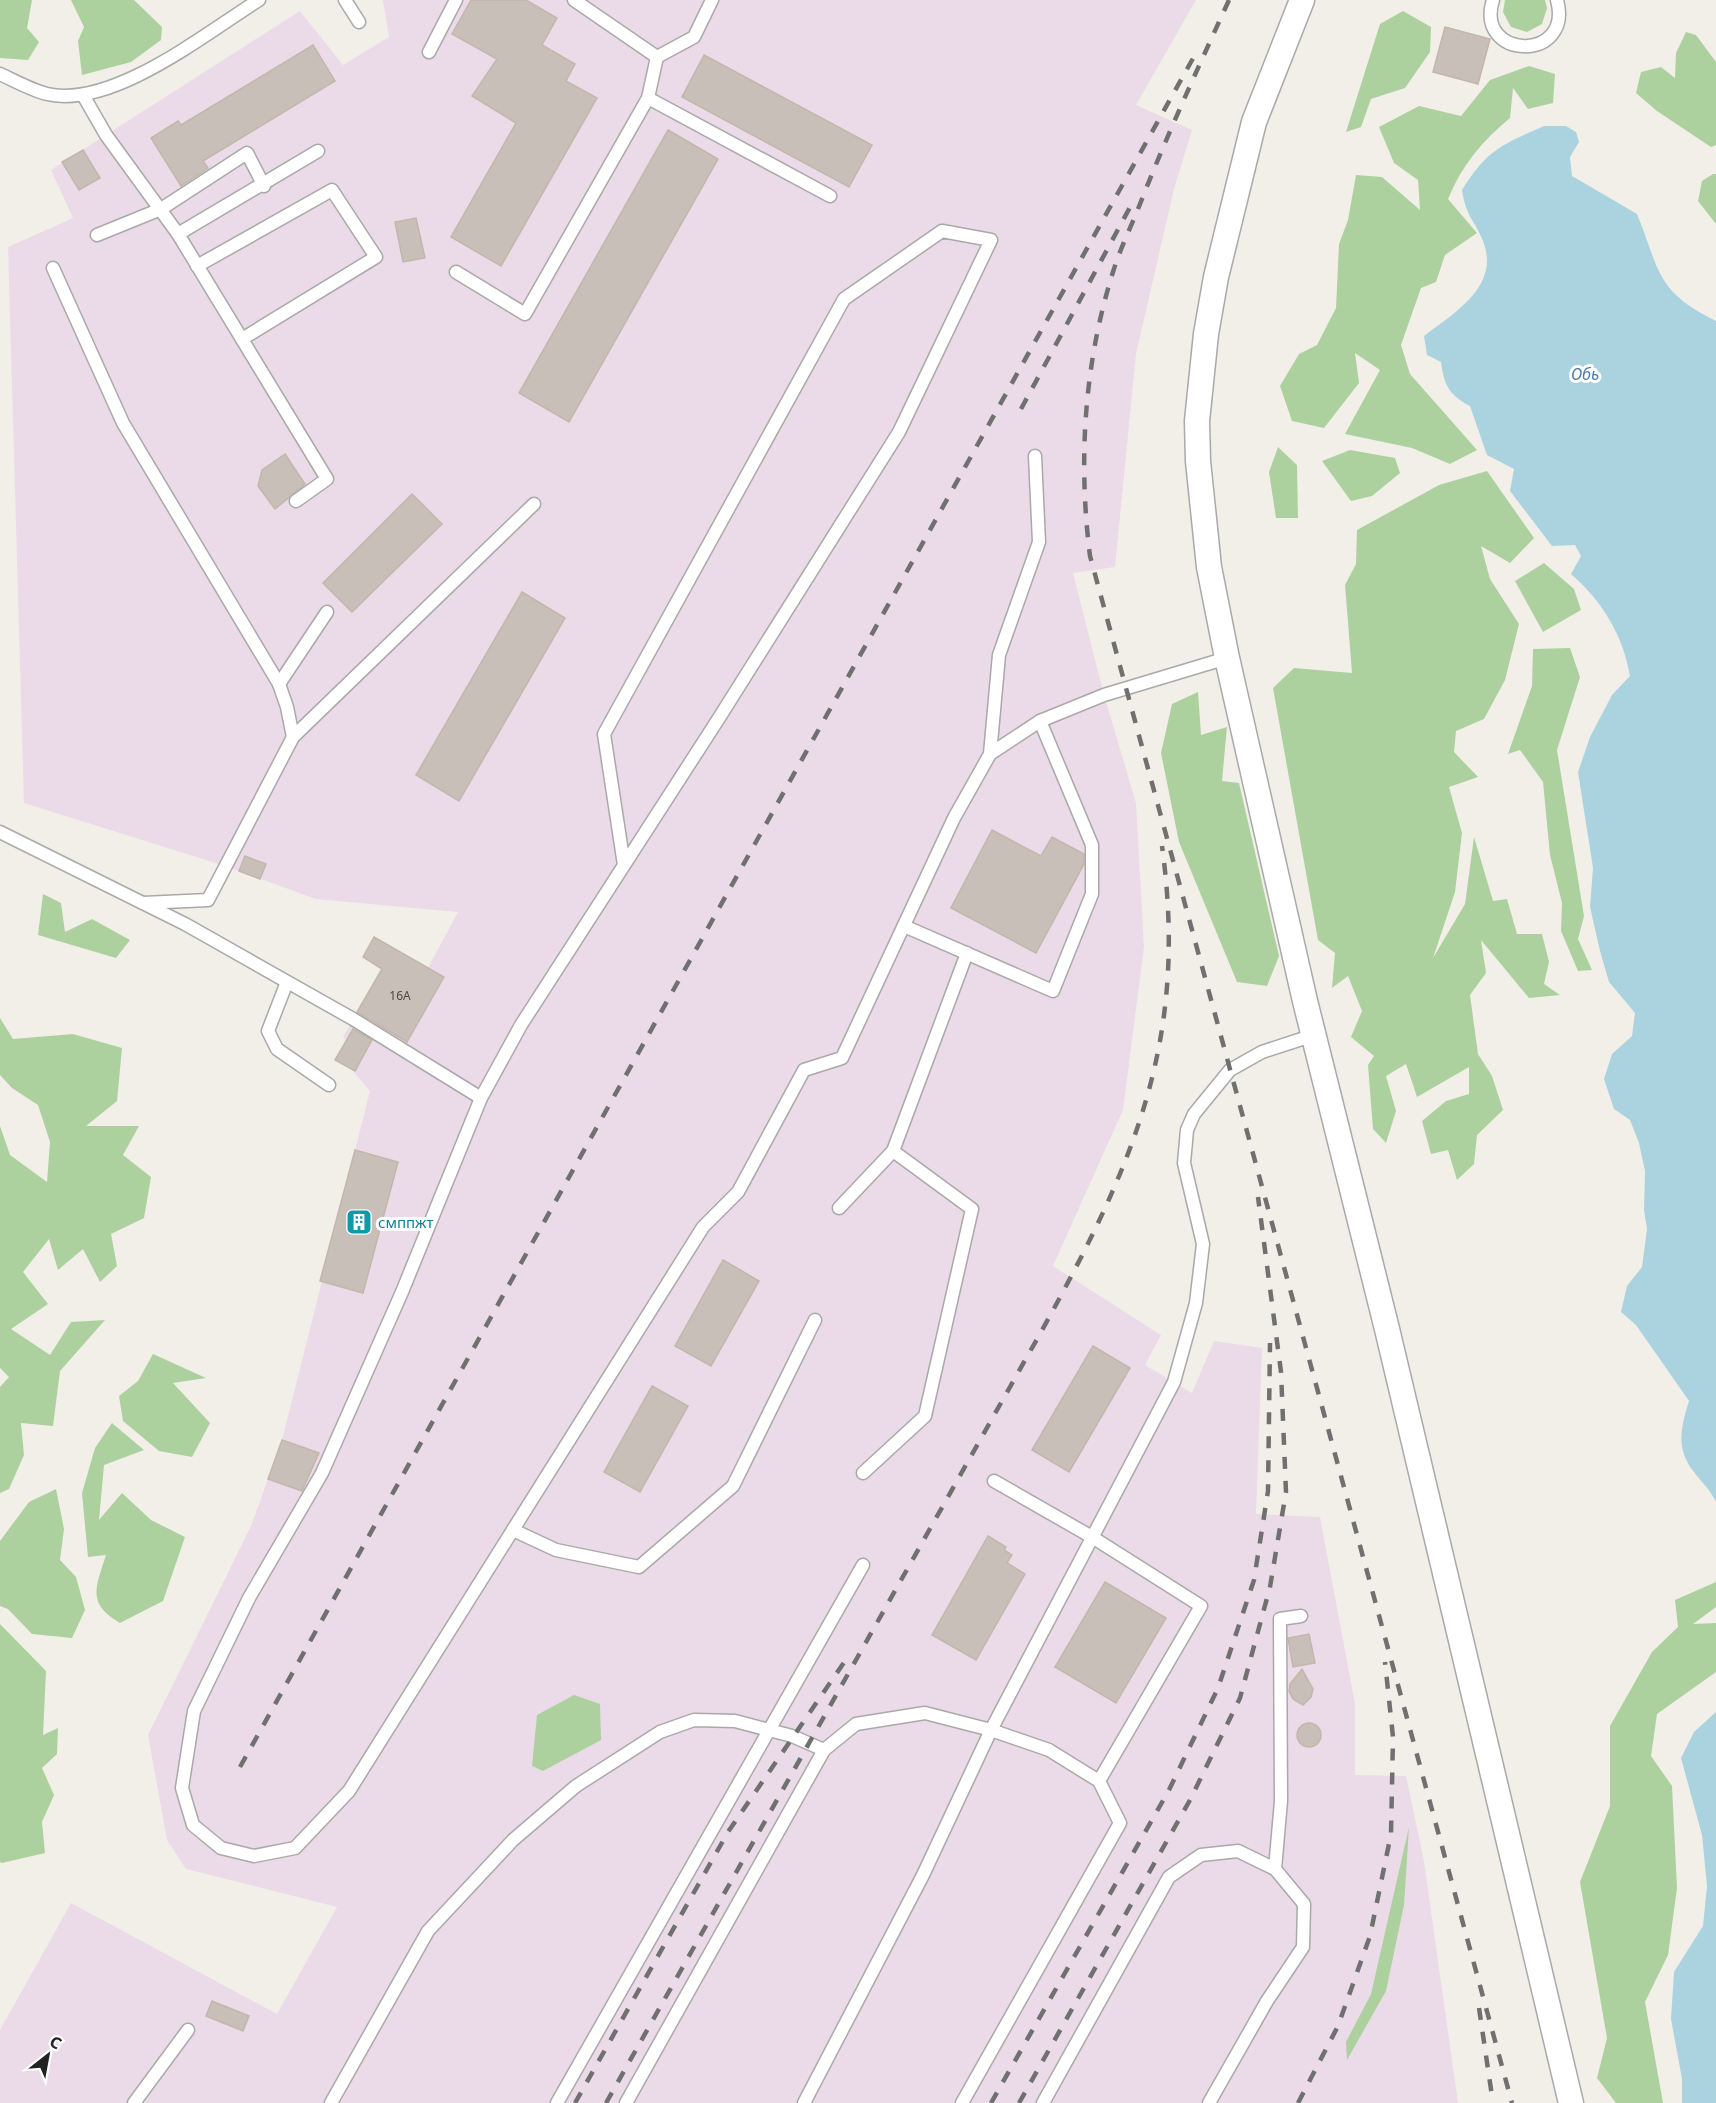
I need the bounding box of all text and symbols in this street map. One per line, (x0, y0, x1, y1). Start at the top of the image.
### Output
water label: Обь (1571, 363, 1599, 385)
house number: 16А (389, 987, 411, 1004)
building icon: смппжт (344, 1207, 374, 1237)
place label: смппжт (378, 1212, 433, 1232)
north arrow (18, 2025, 78, 2085)
text: С (46, 2030, 66, 2054)

